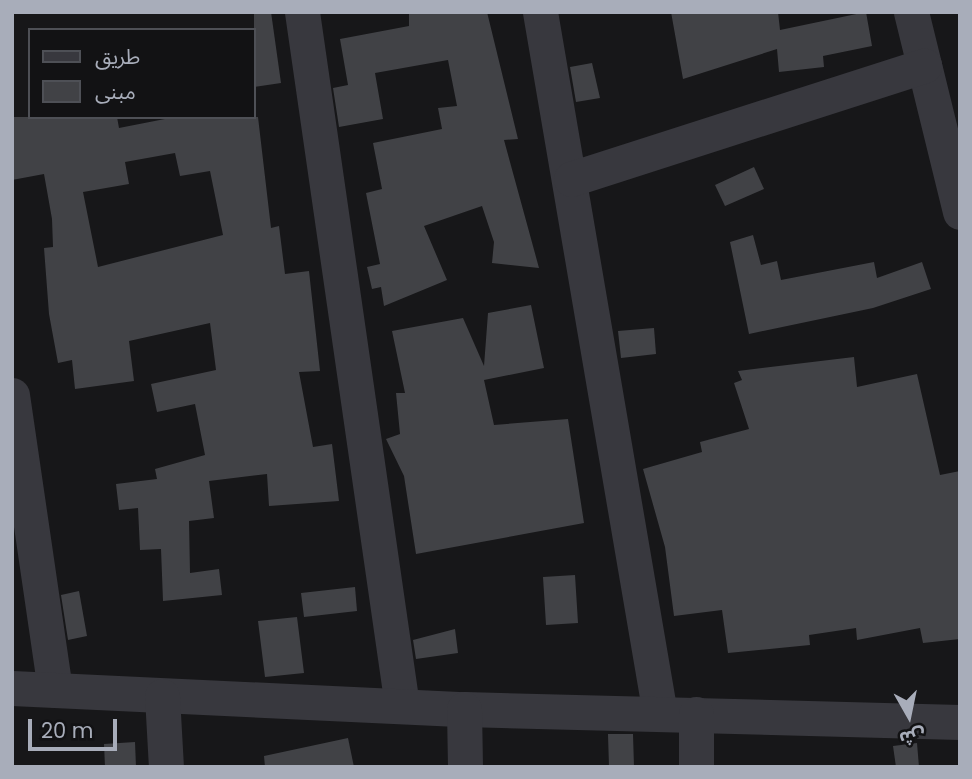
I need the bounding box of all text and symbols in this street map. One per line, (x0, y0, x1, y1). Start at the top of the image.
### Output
legend (28, 28, 256, 119)
text: طريق (95, 42, 140, 71)
text: مبنى (95, 77, 136, 106)
north arrow (874, 681, 944, 751)
scale bar (32, 706, 121, 750)
text: 20 m (41, 716, 94, 745)
text: ش (897, 722, 927, 753)

